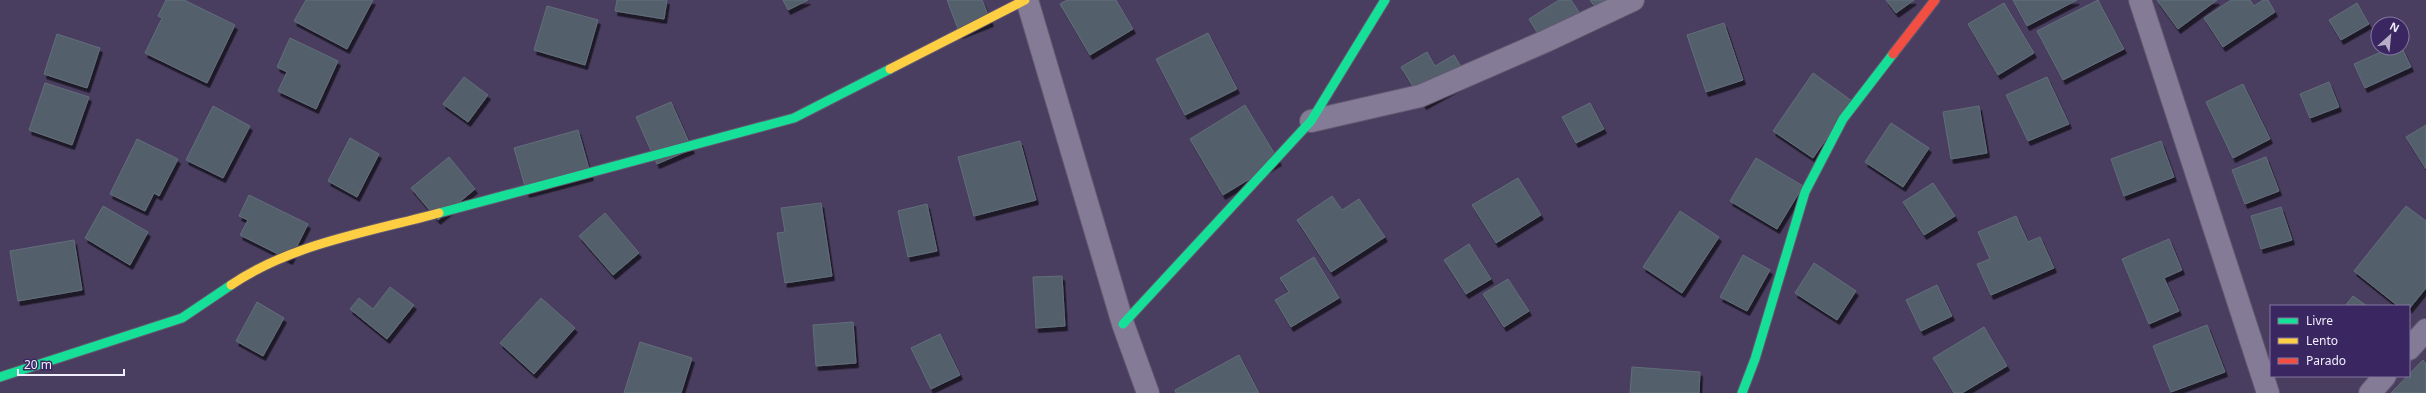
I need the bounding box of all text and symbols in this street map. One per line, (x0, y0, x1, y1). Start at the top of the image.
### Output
north arrow (2370, 16, 2410, 56)
text: N (2387, 18, 2402, 35)
legend (2270, 305, 2410, 377)
text: Livre (2306, 312, 2333, 329)
text: Lento (2306, 332, 2338, 349)
scale bar (18, 351, 124, 377)
text: Parado (2306, 352, 2346, 369)
text: 20 m (24, 356, 52, 373)

